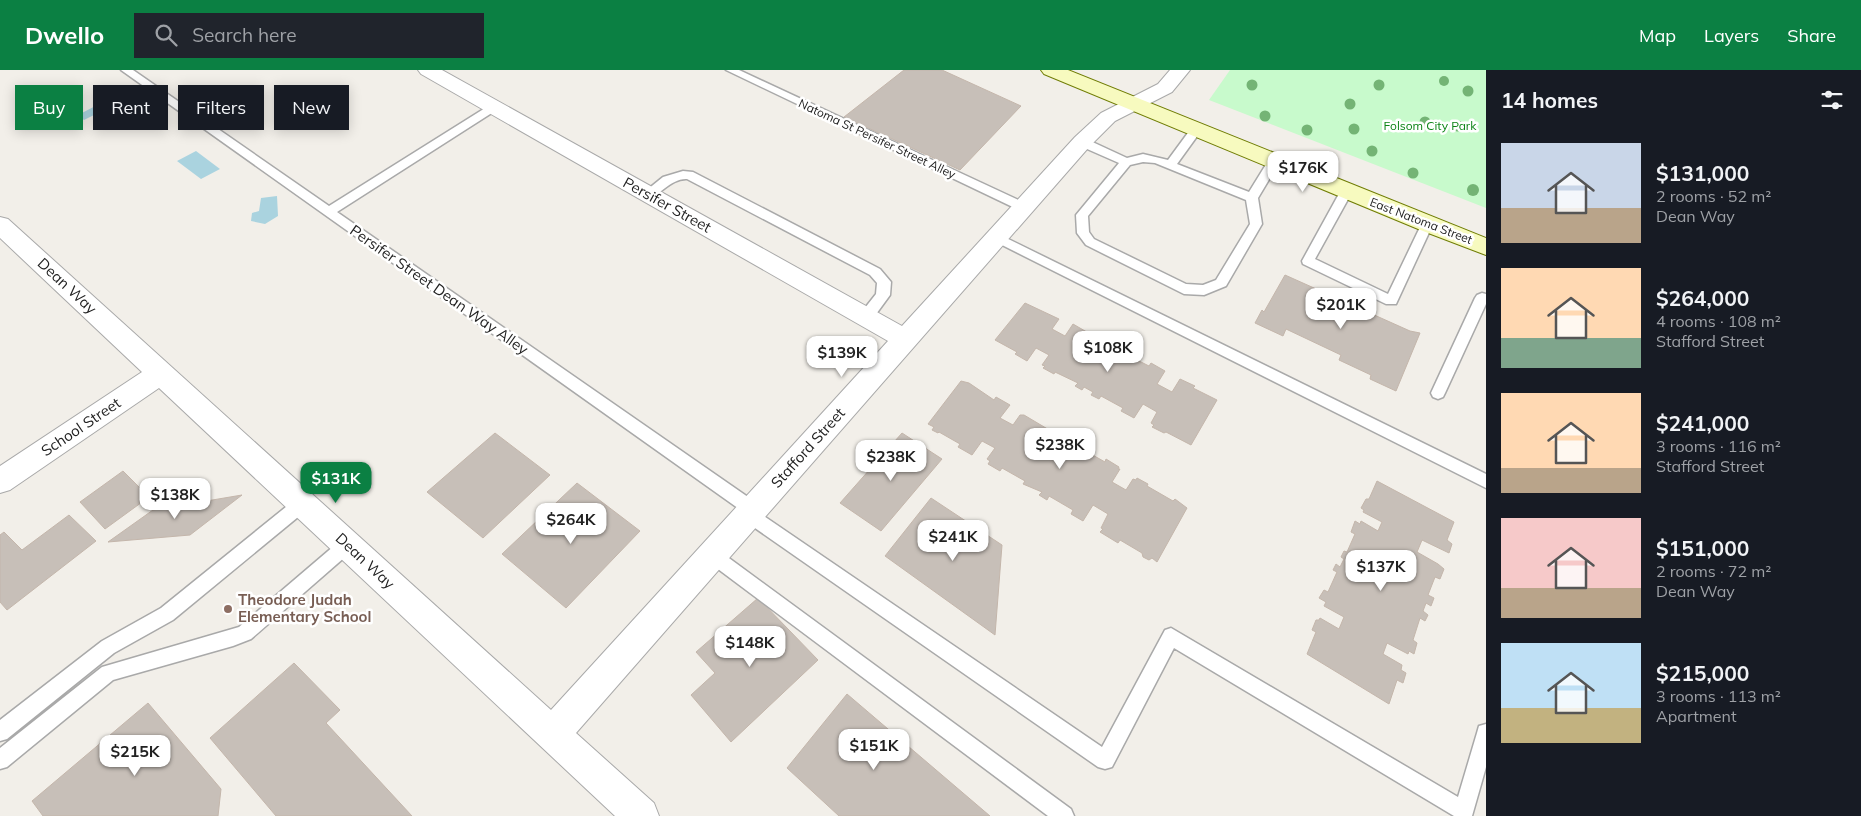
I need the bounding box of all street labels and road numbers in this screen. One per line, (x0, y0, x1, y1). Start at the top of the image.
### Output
street label: Natoma St Persifer Street Alley (796, 95, 959, 182)
street label: Persifer Street (620, 173, 715, 237)
street label: East Natoma Street (1368, 194, 1475, 247)
street label: Persifer Street Dean Way Alley (346, 221, 532, 359)
street label: Dean Way (34, 254, 101, 318)
street label: School Street (37, 393, 124, 460)
street label: Stafford Street (767, 404, 849, 492)
street label: Dean Way (332, 529, 399, 593)

